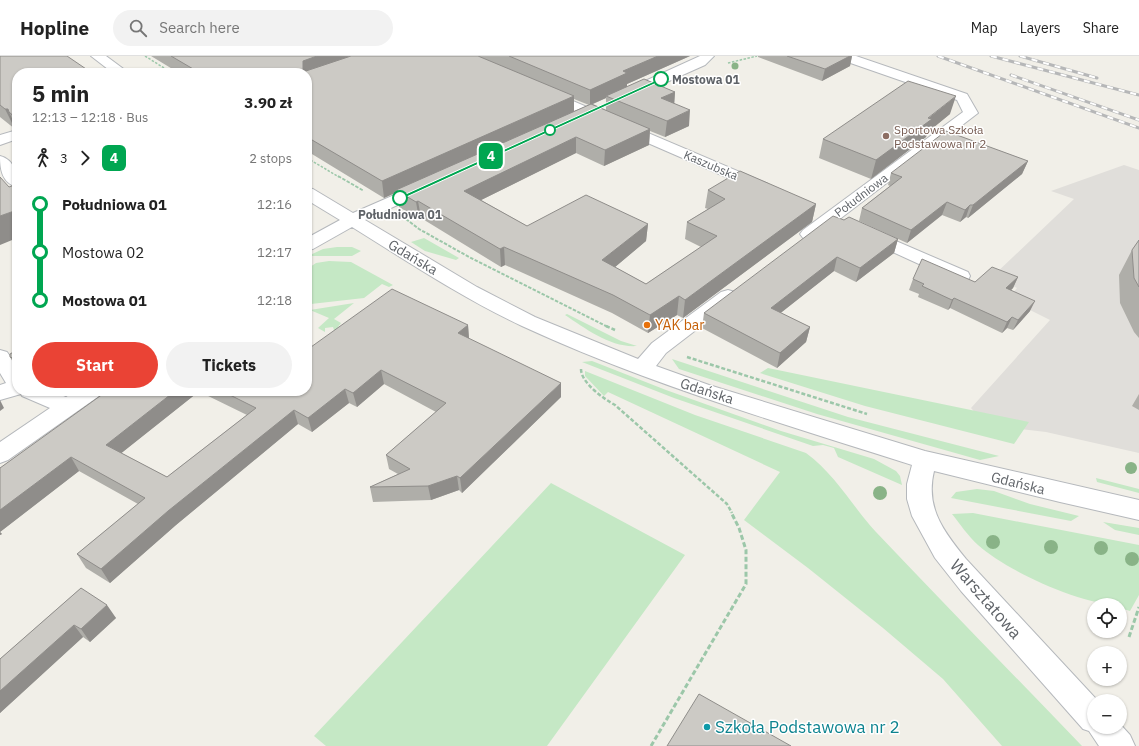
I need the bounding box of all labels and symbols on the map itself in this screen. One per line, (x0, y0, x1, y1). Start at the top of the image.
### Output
marker: Mostowa 01 (653, 71, 669, 87)
place label: Mostowa 01 (672, 72, 740, 87)
place label: Sportowa Szkoła Podstawowa nr 2 (894, 122, 986, 151)
unlabelled marker (544, 124, 556, 136)
marker: Sportowa Szkoła Podstawowa nr 2 (881, 131, 891, 141)
line badge: 4 (478, 143, 504, 169)
street label: Kaszubska (682, 147, 741, 183)
street label: Południowa (831, 170, 891, 220)
marker: Południowa 01 (392, 190, 408, 206)
place label: Południowa 01 (358, 207, 442, 222)
street label: Gdańska (385, 235, 442, 279)
place label: YAK bar (655, 316, 704, 334)
marker: YAK bar (642, 320, 652, 330)
street label: Gdańska (678, 374, 736, 408)
street label: Gdańska (989, 468, 1047, 498)
street label: Warsztatowa (945, 555, 1027, 643)
place label: Szkoła Podstawowa nr 2 (715, 716, 900, 738)
marker: Szkoła Podstawowa nr 2 (702, 722, 712, 732)

